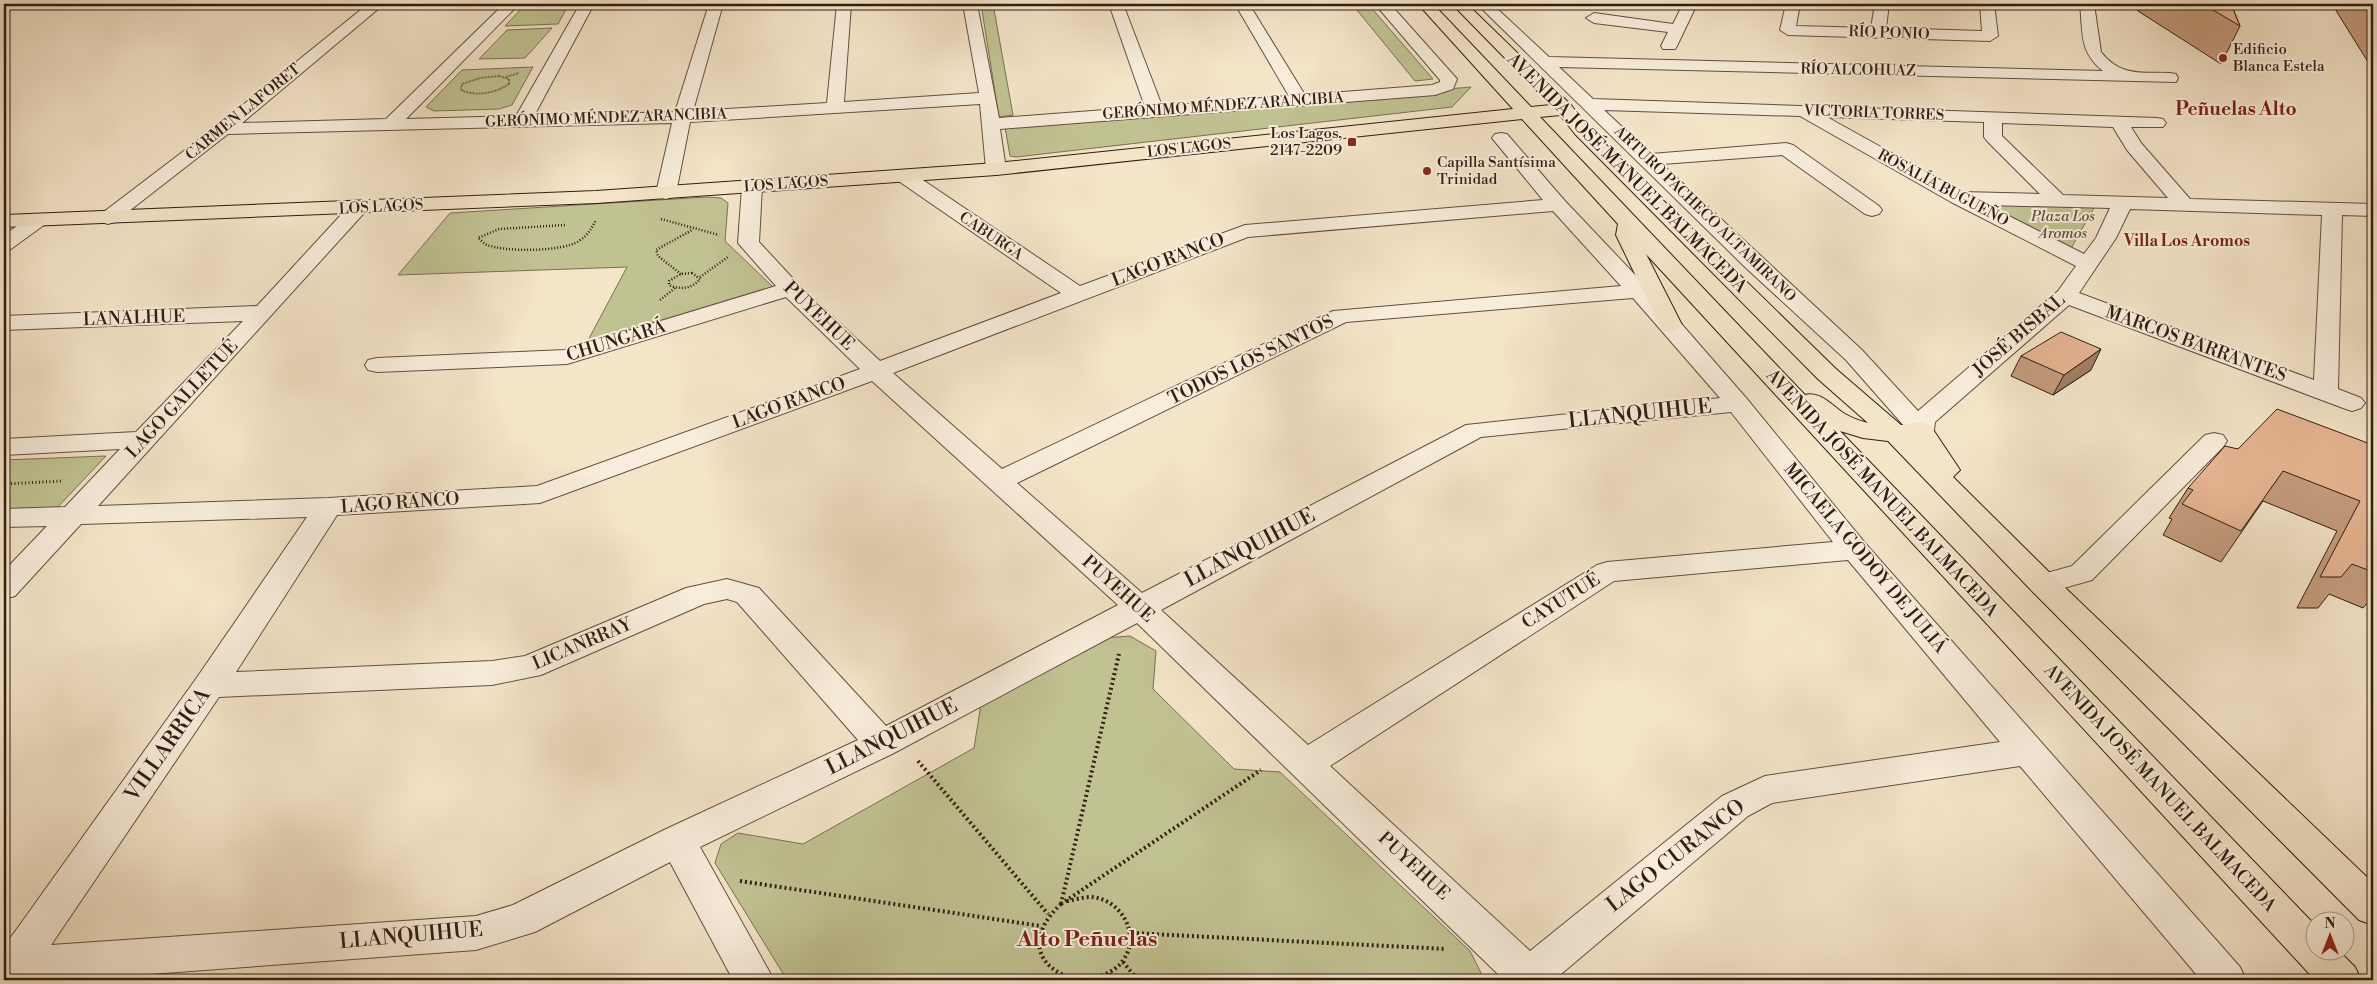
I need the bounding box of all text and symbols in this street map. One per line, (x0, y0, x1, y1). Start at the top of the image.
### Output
street label: RÍO PONIO (1848, 21, 1930, 44)
place label: Edificio Blanca Estela (2232, 40, 2325, 76)
street label: AVENIDA JOSÉ MANUEL BALMACEDA (1501, 47, 1753, 299)
marker: Edificio Blanca Estela (2217, 52, 2229, 64)
street label: RÍO ALCOHUAZ (1800, 58, 1916, 81)
street label: CARMEN LAFORET (182, 59, 305, 164)
street label: GERÓNIMO MÉNDEZ ARANCIBIA (1102, 87, 1345, 124)
district label: Peñuelas Alto (2175, 97, 2297, 121)
street label: VICTORIA TORRES (1802, 101, 1945, 125)
street label: GERÓNIMO MÉNDEZ ARANCIBIA (485, 103, 728, 132)
street label: ARTURO PACHECO ALTAMIRANO (1609, 121, 1800, 306)
place label: Los Lagos, 2147-2209 (1270, 124, 1342, 160)
street label: LOS LAGOS (1146, 134, 1232, 162)
marker: Los Lagos, 2147-2209 (1346, 136, 1358, 148)
street label: ROSALÍA BUGUEÑO (1874, 144, 2013, 231)
place label: Capilla Santísima Trinidad (1437, 153, 1556, 189)
marker: Capilla Santísima Trinidad (1421, 165, 1433, 177)
street label: LOS LAGOS (743, 172, 829, 196)
street label: LOS LAGOS (338, 195, 424, 219)
park label: Plaza Los Aromos (2030, 207, 2095, 243)
street label: CABURGA (955, 208, 1027, 265)
street label: LAGO RANCO (1108, 228, 1228, 292)
district label: Villa Los Aromos (2123, 231, 2250, 251)
street label: PUYEHUE (779, 276, 859, 356)
street label: JOSÉ BISBAL (1967, 289, 2070, 382)
street label: MARCOS BARRANTES (2102, 300, 2290, 388)
street label: LANALHUE (82, 305, 186, 331)
street label: TODOS LOS SANTOS (1164, 310, 1338, 410)
street label: CHUNGARÁ (564, 315, 669, 367)
street label: LAGO GALLETUÉ (121, 335, 243, 463)
street label: AVENIDA JOSÉ MANUEL BALMACEDA (1760, 363, 2004, 622)
street label: LAGO RANCO (729, 372, 849, 434)
street label: LLANQUIHUE (1567, 394, 1713, 434)
street label: MICAELA GODOY DE JULIÁ (1779, 458, 1952, 658)
street label: LAGO RANCO (340, 487, 460, 519)
street label: LLANQUIHUE (1180, 503, 1320, 593)
street label: PUYEHUE (1077, 550, 1159, 628)
street label: CAYUTUÉ (1517, 568, 1605, 634)
street label: LICANRRAY (529, 612, 636, 675)
street label: AVENIDA JOSÉ MANUEL BALMACEDA (2038, 658, 2282, 917)
street label: VILLARRICA (119, 683, 217, 807)
street label: LLANQUIHUE (822, 693, 962, 781)
street label: LAGO CURANCO (1602, 794, 1750, 918)
street label: PUYEHUE (1373, 827, 1455, 905)
north arrow (2304, 912, 2354, 962)
text: N (2324, 915, 2336, 933)
street label: LLANQUIHUE (338, 917, 484, 955)
district label: Alto Peñuelas (1016, 926, 1157, 953)

